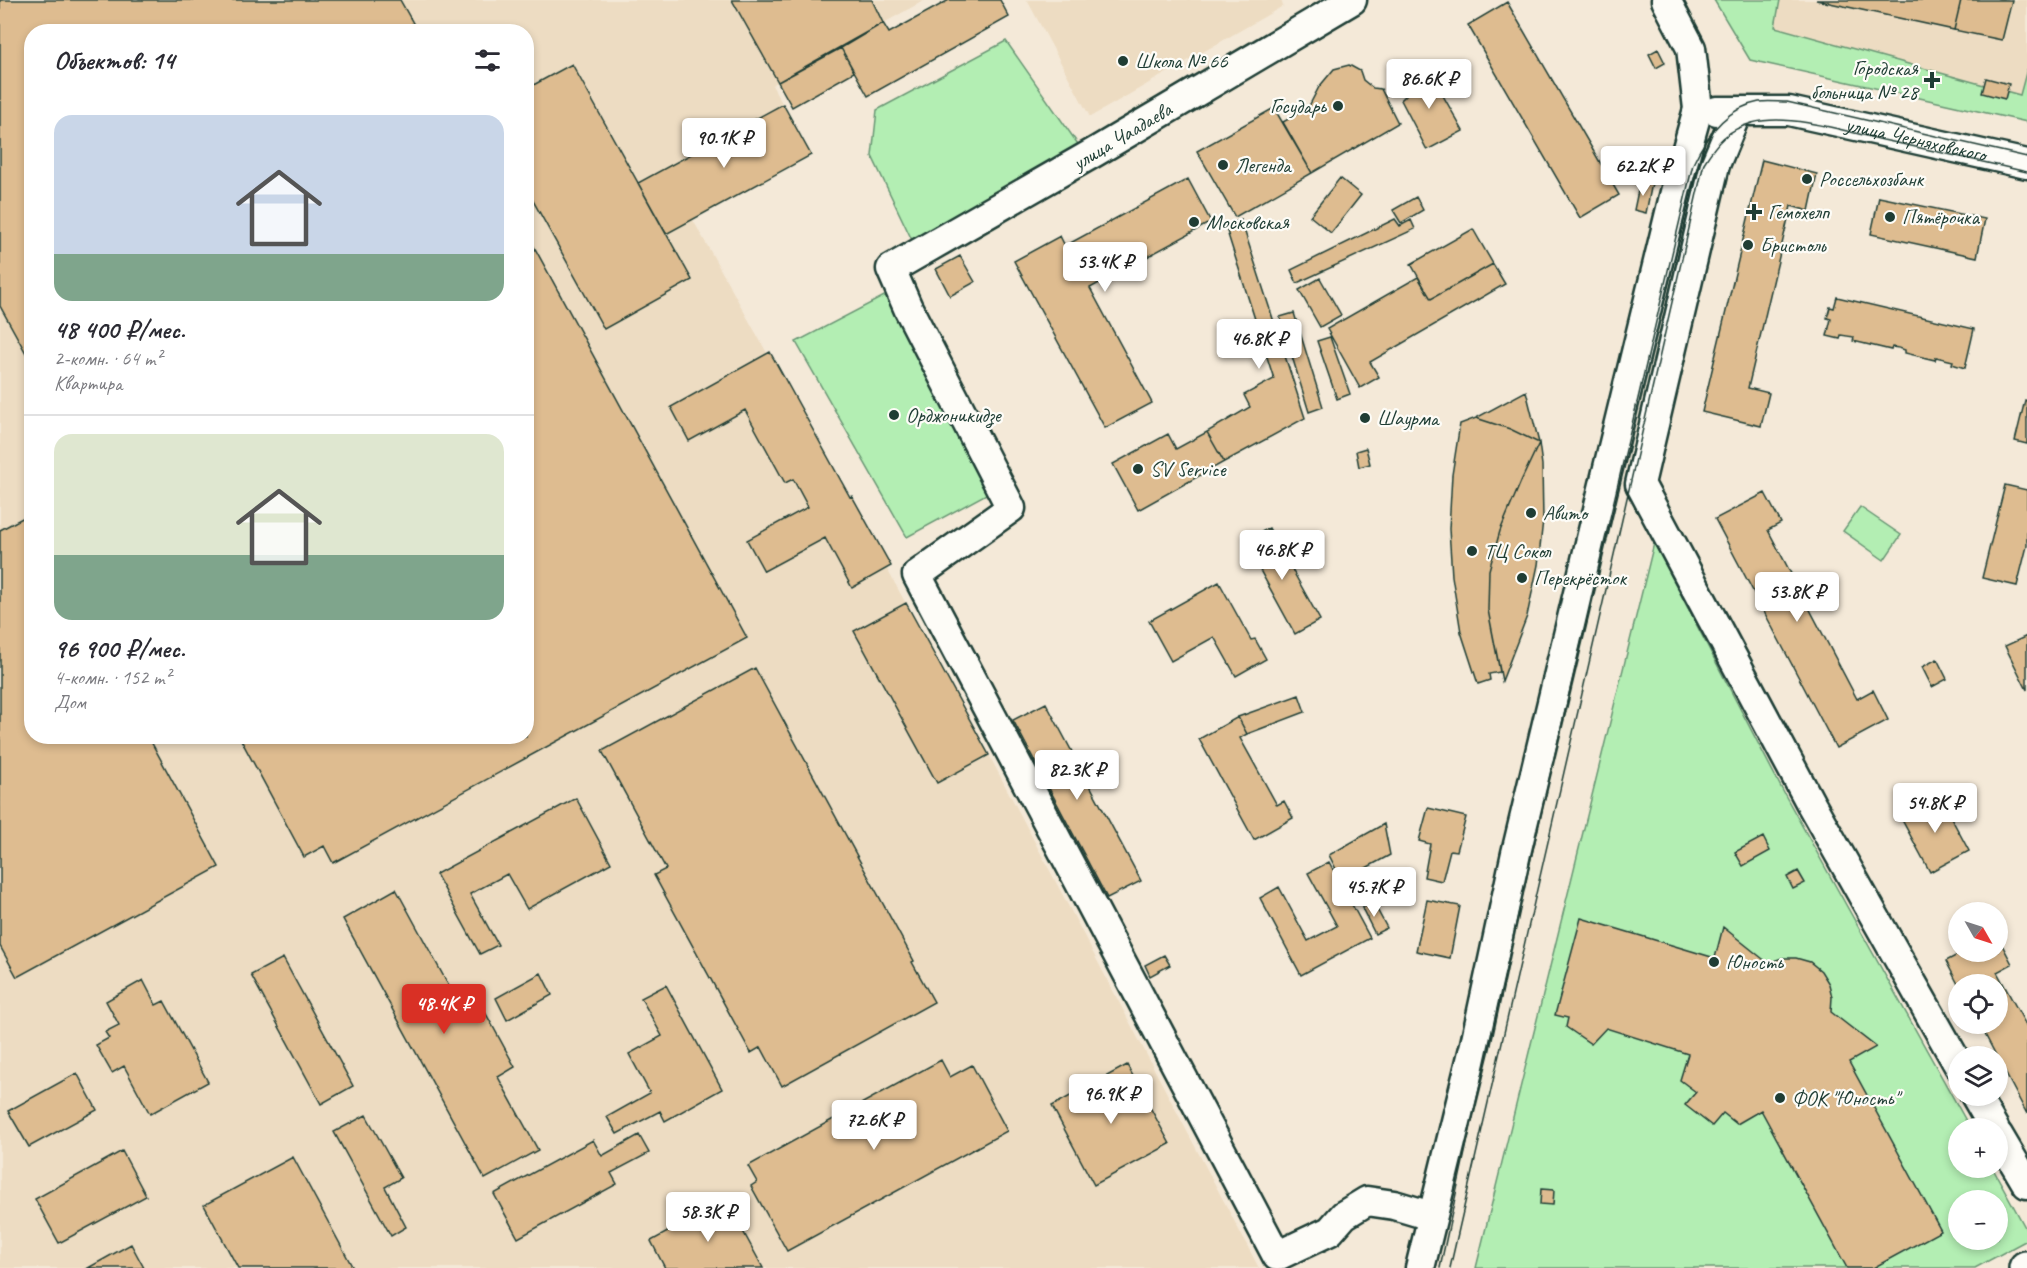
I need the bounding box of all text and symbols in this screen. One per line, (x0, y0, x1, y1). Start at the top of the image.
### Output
text: Объектов: 14 (54, 44, 174, 77)
icon: filters (471, 44, 504, 77)
place label: Школа № 66 (1135, 48, 1228, 74)
marker: Школа № 66 (1116, 54, 1130, 68)
place label: Городская больница № 28 (1811, 55, 1921, 105)
pin: 86.6K ₽ (1374, 59, 1484, 110)
text: 86.6K ₽ (1400, 66, 1458, 91)
marker: Городская больница № 28 (1923, 71, 1941, 89)
place label: Государь (1270, 93, 1327, 119)
street label: улица Чаадаева (1066, 95, 1178, 177)
marker: Государь (1331, 99, 1345, 113)
street label: улица Черняховского (1841, 111, 1991, 168)
pin: 90.1K ₽ (669, 118, 779, 169)
text: 90.1K ₽ (696, 125, 752, 150)
pin: 62.2K ₽ (1588, 146, 1698, 197)
place label: Легенда (1235, 152, 1293, 178)
text: 62.2K ₽ (1615, 153, 1671, 178)
icon: home (225, 154, 333, 262)
marker: Легенда (1216, 158, 1230, 172)
place label: Россельхозбанк (1819, 166, 1925, 192)
marker: Россельхозбанк (1800, 172, 1814, 186)
place label: Гемохелп (1768, 199, 1831, 225)
marker: Гемохелп (1745, 203, 1763, 221)
place label: Пятёрочка (1902, 204, 1981, 230)
place label: Московская (1206, 209, 1290, 235)
marker: Пятёрочка (1883, 210, 1897, 224)
marker: Московская (1187, 215, 1201, 229)
place label: Бристоль (1760, 232, 1827, 258)
marker: Бристоль (1741, 238, 1755, 252)
pin: 53.4K ₽ (1050, 242, 1160, 293)
text: 53.4K ₽ (1077, 249, 1133, 274)
text: 48 400 ₽/мес. (54, 313, 185, 346)
pin: 46.8K ₽ (1204, 319, 1314, 370)
text: 46.8K ₽ (1231, 326, 1287, 351)
text: 2-комн. · 64 m² (54, 346, 162, 371)
text: Квартира (54, 371, 122, 396)
place label: Орджоникидзе (906, 402, 1003, 429)
place label: Шаурма (1377, 405, 1441, 431)
marker: Орджоникидзе (887, 408, 901, 422)
marker: Шаурма (1358, 411, 1372, 425)
place label: SV Service (1150, 456, 1227, 482)
marker: SV Service (1131, 462, 1145, 476)
icon: home (225, 473, 333, 581)
place label: Авито (1543, 500, 1590, 526)
marker: Авито (1524, 506, 1538, 520)
pin: 46.8K ₽ (1227, 530, 1337, 581)
text: 46.8K ₽ (1254, 537, 1310, 562)
place label: ТЦ Сокол (1484, 538, 1552, 564)
marker: ТЦ Сокол (1465, 544, 1479, 558)
place label: Перекрёсток (1534, 565, 1627, 591)
marker: Перекрёсток (1515, 571, 1529, 585)
pin: 53.8K ₽ (1742, 572, 1852, 623)
text: 53.8K ₽ (1769, 579, 1825, 604)
text: 96 900 ₽/мес. (54, 632, 185, 665)
text: 4-комн. · 152 m² (54, 665, 171, 690)
text: Дом (54, 690, 86, 715)
pin: 82.3K ₽ (1022, 750, 1132, 801)
text: 82.3K ₽ (1049, 757, 1105, 782)
pin: 54.8K ₽ (1880, 783, 1990, 834)
text: 54.8K ₽ (1907, 790, 1963, 815)
pin: 45.7K ₽ (1319, 867, 1429, 918)
text: 45.7K ₽ (1346, 874, 1402, 899)
north arrow (1948, 902, 2008, 962)
map controls (1948, 902, 2008, 1250)
place label: Юность (1726, 949, 1784, 975)
marker: Юность (1707, 955, 1721, 969)
button: locate (1948, 974, 2008, 1034)
pin: 48.4K ₽ (389, 984, 499, 1035)
text: 48.4K ₽ (416, 991, 472, 1016)
button: layers (1948, 1046, 2008, 1106)
pin: 96.9K ₽ (1056, 1074, 1166, 1125)
text: 96.9K ₽ (1083, 1081, 1139, 1106)
place label: ФОК "Юность" (1792, 1085, 1903, 1111)
marker: ФОК "Юность" (1773, 1091, 1787, 1105)
pin: 72.6K ₽ (819, 1100, 929, 1151)
text: 72.6K ₽ (846, 1107, 902, 1132)
button: + (1948, 1118, 2008, 1178)
button: − (1948, 1190, 2008, 1250)
pin: 58.3K ₽ (653, 1192, 763, 1243)
text: 58.3K ₽ (680, 1199, 736, 1224)

